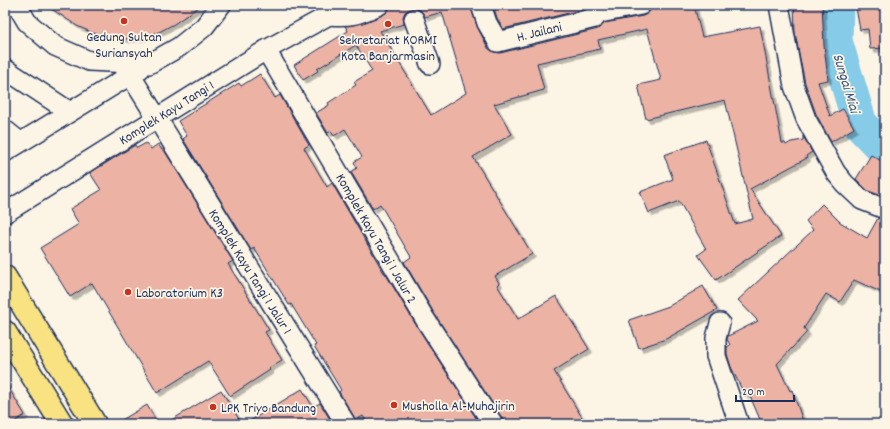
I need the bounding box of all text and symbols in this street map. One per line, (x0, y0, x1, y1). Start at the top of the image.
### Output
marker: Gedung Sultan Suriansyah (119, 16, 129, 26)
street label: H. Jailani (515, 18, 565, 48)
marker: Sekretariat KORMI Kota Banjarmasin (383, 19, 393, 29)
place label: Gedung Sultan Suriansyah (86, 28, 162, 64)
place label: Sekretariat KORMI Kota Banjarmasin (339, 31, 438, 67)
water label: Sungai Miai (826, 51, 865, 118)
street label: Komplek Kayu Tangi 1 (116, 76, 218, 151)
street label: Komplek Kayu Tangi 1 Jalur 2 (330, 170, 421, 308)
street label: Komplek Kayu Tangi 1 Jalur 1 (203, 206, 296, 339)
place label: Laboratorium K3 (136, 284, 223, 304)
marker: Laboratorium K3 (123, 287, 133, 297)
scale bar (736, 377, 794, 403)
text: 20 m (742, 384, 765, 401)
place label: Musholla Al-Muhajirin (402, 397, 515, 417)
place label: LPK Triyo Bandung (221, 399, 316, 419)
marker: Musholla Al-Muhajirin (389, 400, 399, 410)
marker: LPK Triyo Bandung (208, 402, 218, 412)

